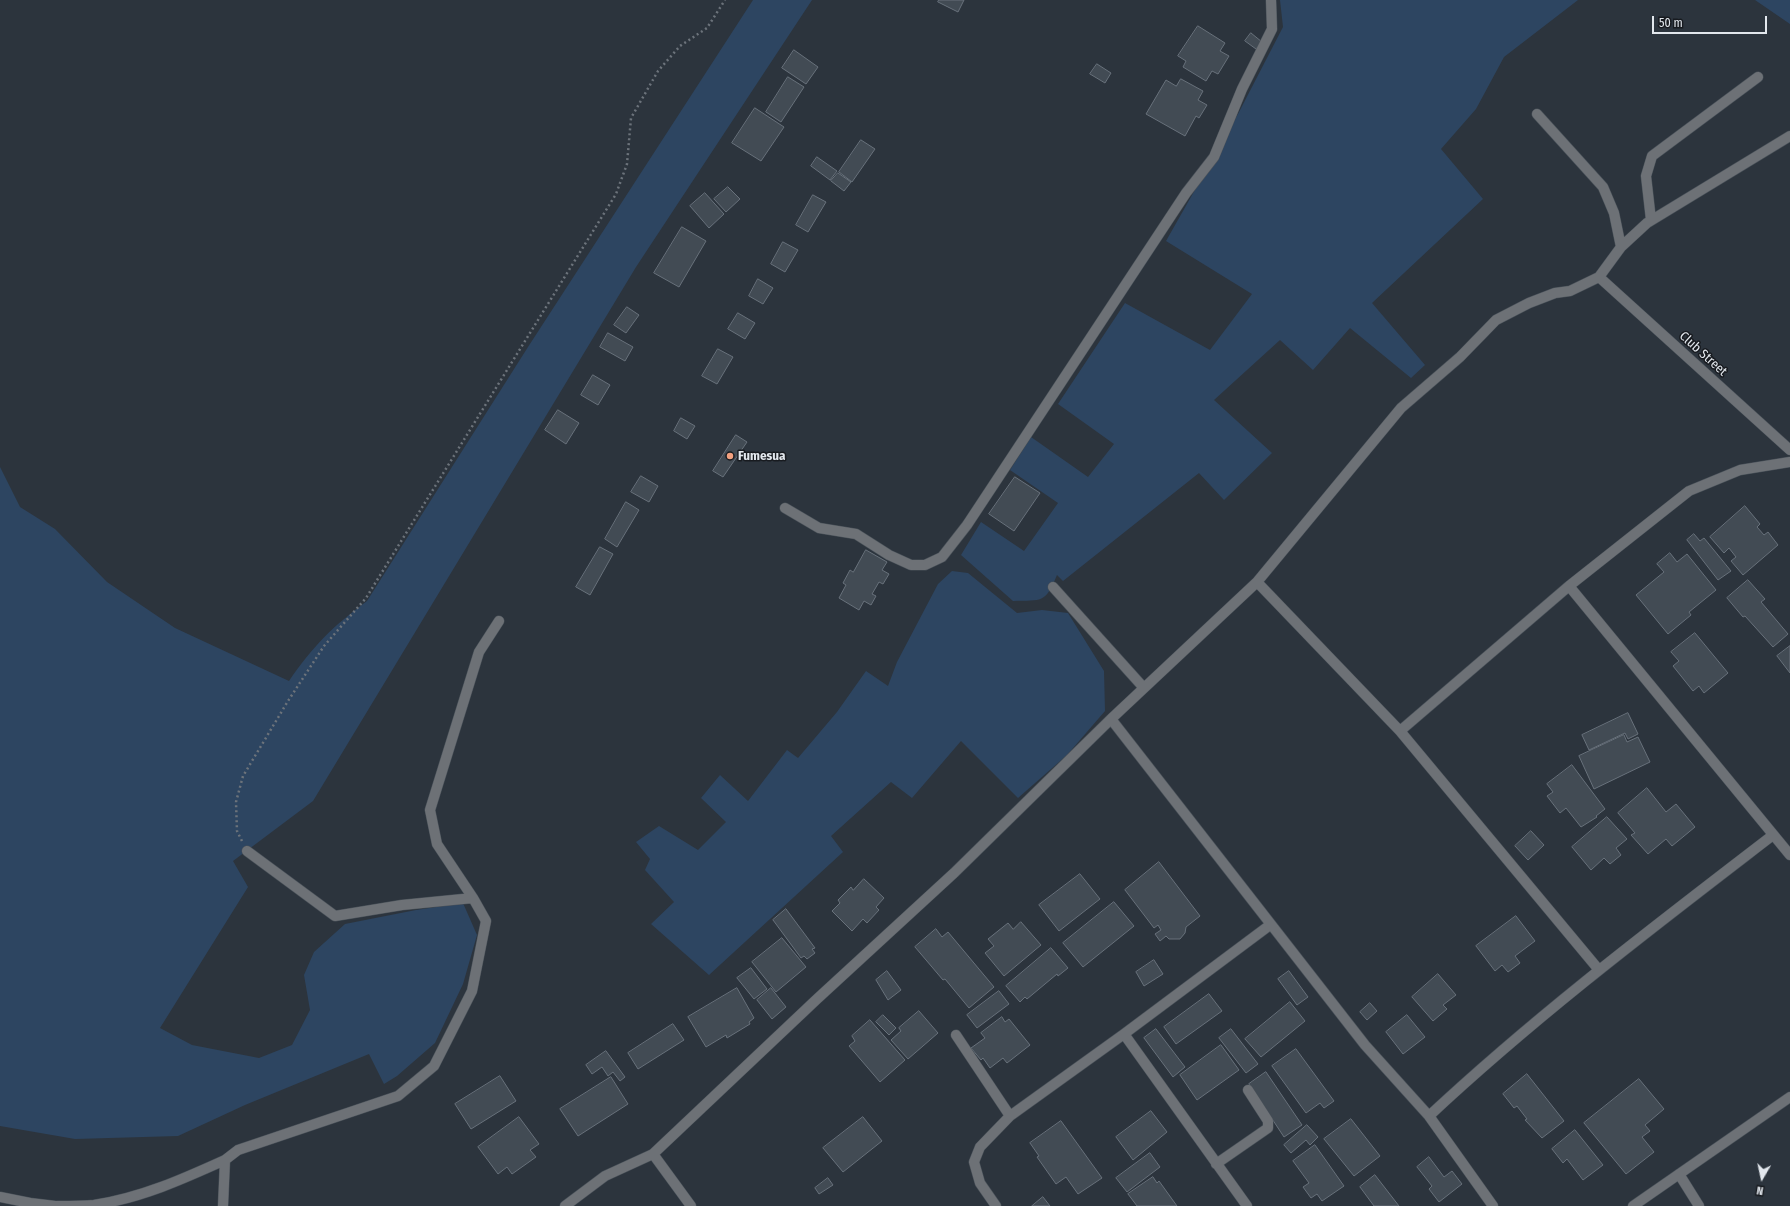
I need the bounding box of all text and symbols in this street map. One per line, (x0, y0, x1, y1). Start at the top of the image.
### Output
scale bar (1654, 8, 1769, 34)
text: 50 m (1659, 16, 1683, 30)
street label: Club Street (1676, 329, 1730, 379)
place label: Fumesua (738, 448, 785, 464)
marker: Fumesua (725, 451, 735, 461)
north arrow (1742, 1158, 1782, 1198)
text: N (1756, 1183, 1764, 1197)

